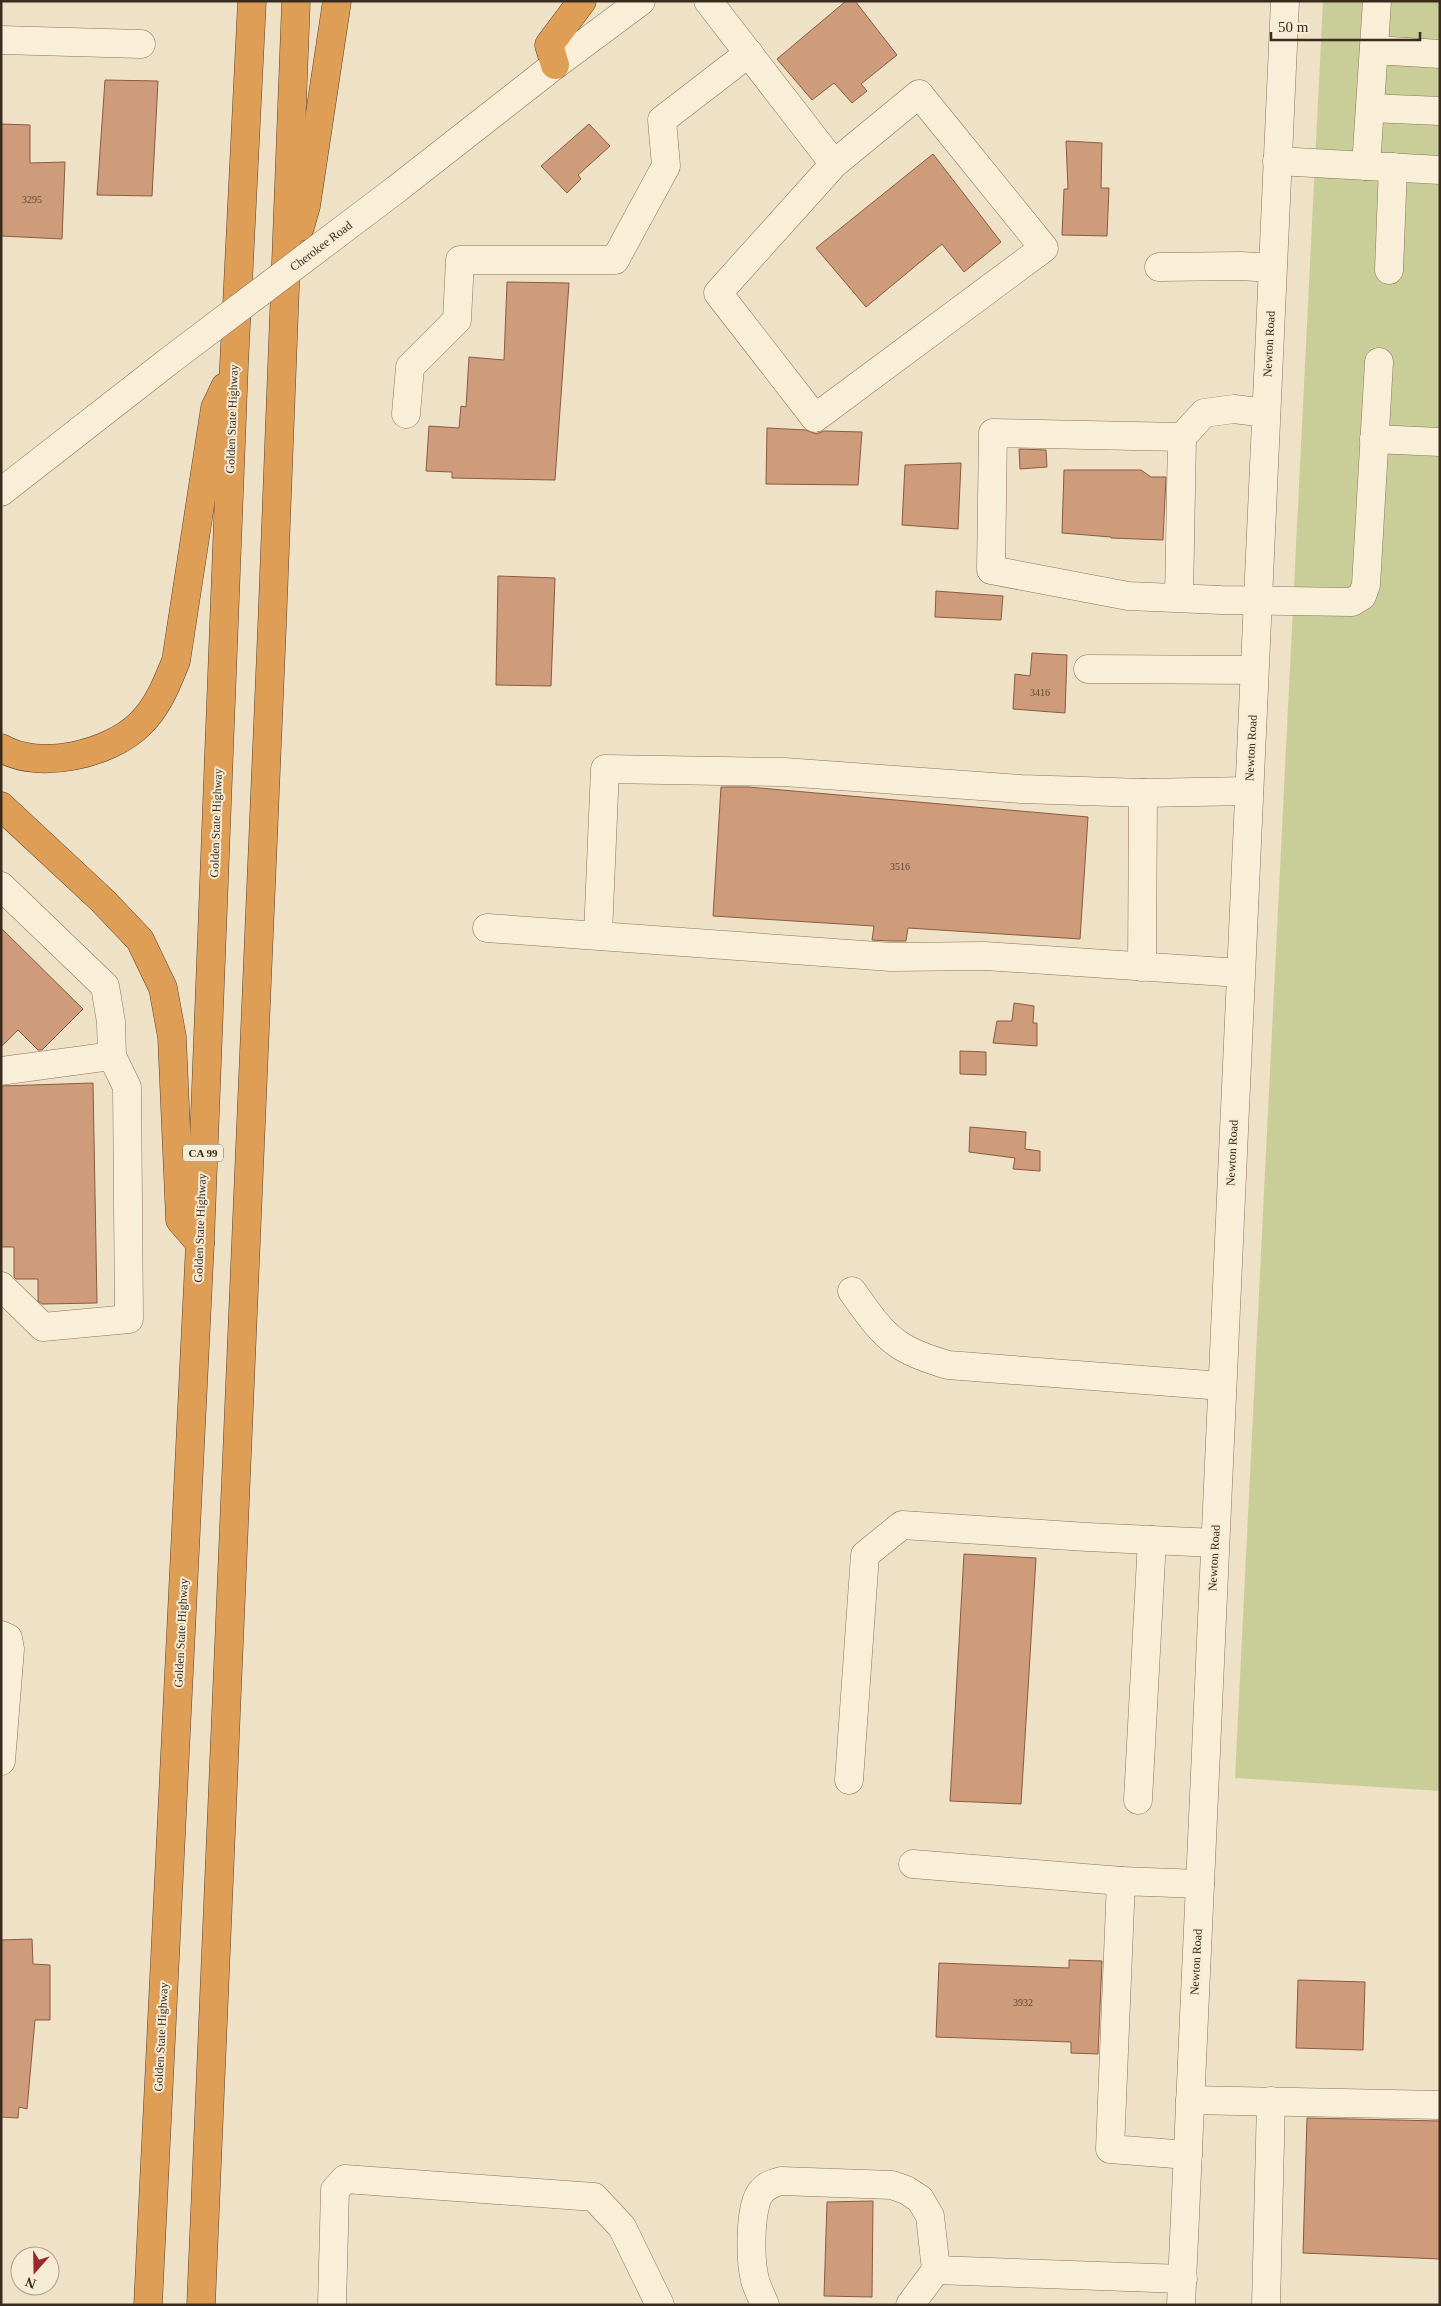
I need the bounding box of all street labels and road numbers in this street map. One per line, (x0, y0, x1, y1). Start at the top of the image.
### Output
street label: Cherokee Road (287, 218, 355, 274)
street label: Newton Road (1260, 311, 1278, 377)
street label: Golden State Highway (223, 364, 241, 474)
street label: Newton Road (1242, 715, 1260, 781)
street label: Golden State Highway (207, 768, 225, 878)
street label: Newton Road (1223, 1120, 1241, 1186)
road number: CA 99 (183, 1144, 223, 1162)
street label: Golden State Highway (191, 1173, 209, 1283)
street label: Newton Road (1205, 1525, 1223, 1591)
street label: Golden State Highway (171, 1578, 191, 1688)
street label: Newton Road (1187, 1929, 1205, 1995)
street label: Golden State Highway (151, 1982, 171, 2092)

